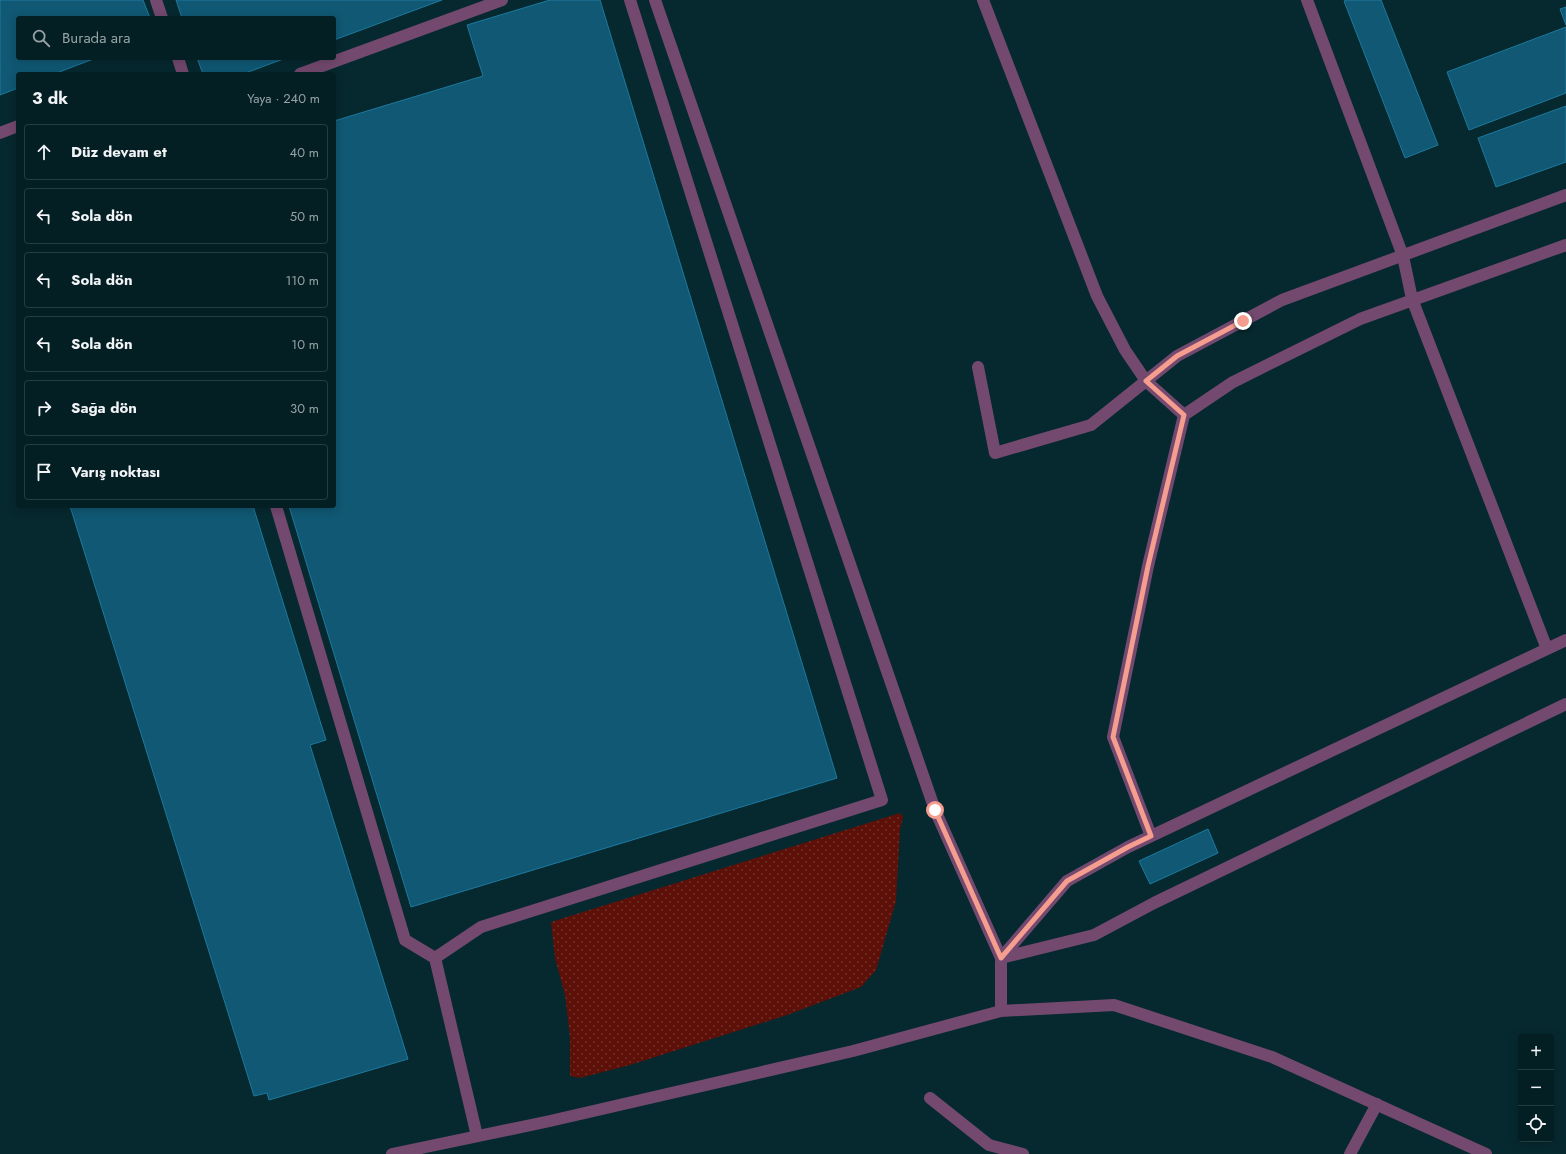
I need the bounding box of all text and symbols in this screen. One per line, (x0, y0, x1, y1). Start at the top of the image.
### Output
search box (16, 16, 336, 60)
icon: search (30, 27, 52, 49)
text: Burada ara (62, 27, 130, 49)
text: 3 dk (32, 86, 68, 110)
text: Yaya · 240 m (247, 89, 320, 108)
icon: ahead (33, 141, 55, 163)
text: Düz devam et (71, 141, 167, 163)
text: 40 m (290, 143, 319, 162)
icon: left (33, 205, 55, 227)
text: Sola dön (71, 205, 133, 227)
text: 50 m (290, 207, 319, 226)
icon: left (33, 269, 55, 291)
text: Sola dön (71, 269, 133, 291)
text: 110 m (285, 271, 319, 290)
route end (1234, 312, 1252, 330)
icon: left (33, 333, 55, 355)
text: Sola dön (71, 333, 133, 355)
text: 10 m (291, 335, 319, 354)
icon: right (33, 397, 55, 419)
text: Sağa dön (71, 397, 137, 419)
text: 30 m (290, 399, 319, 418)
icon: arrive (33, 461, 55, 483)
text: Varış noktası (71, 461, 160, 483)
route start (926, 801, 944, 819)
map controls (1518, 1034, 1554, 1142)
button: + (1518, 1034, 1554, 1070)
button: − (1518, 1070, 1554, 1106)
button: locate (1518, 1106, 1554, 1142)

